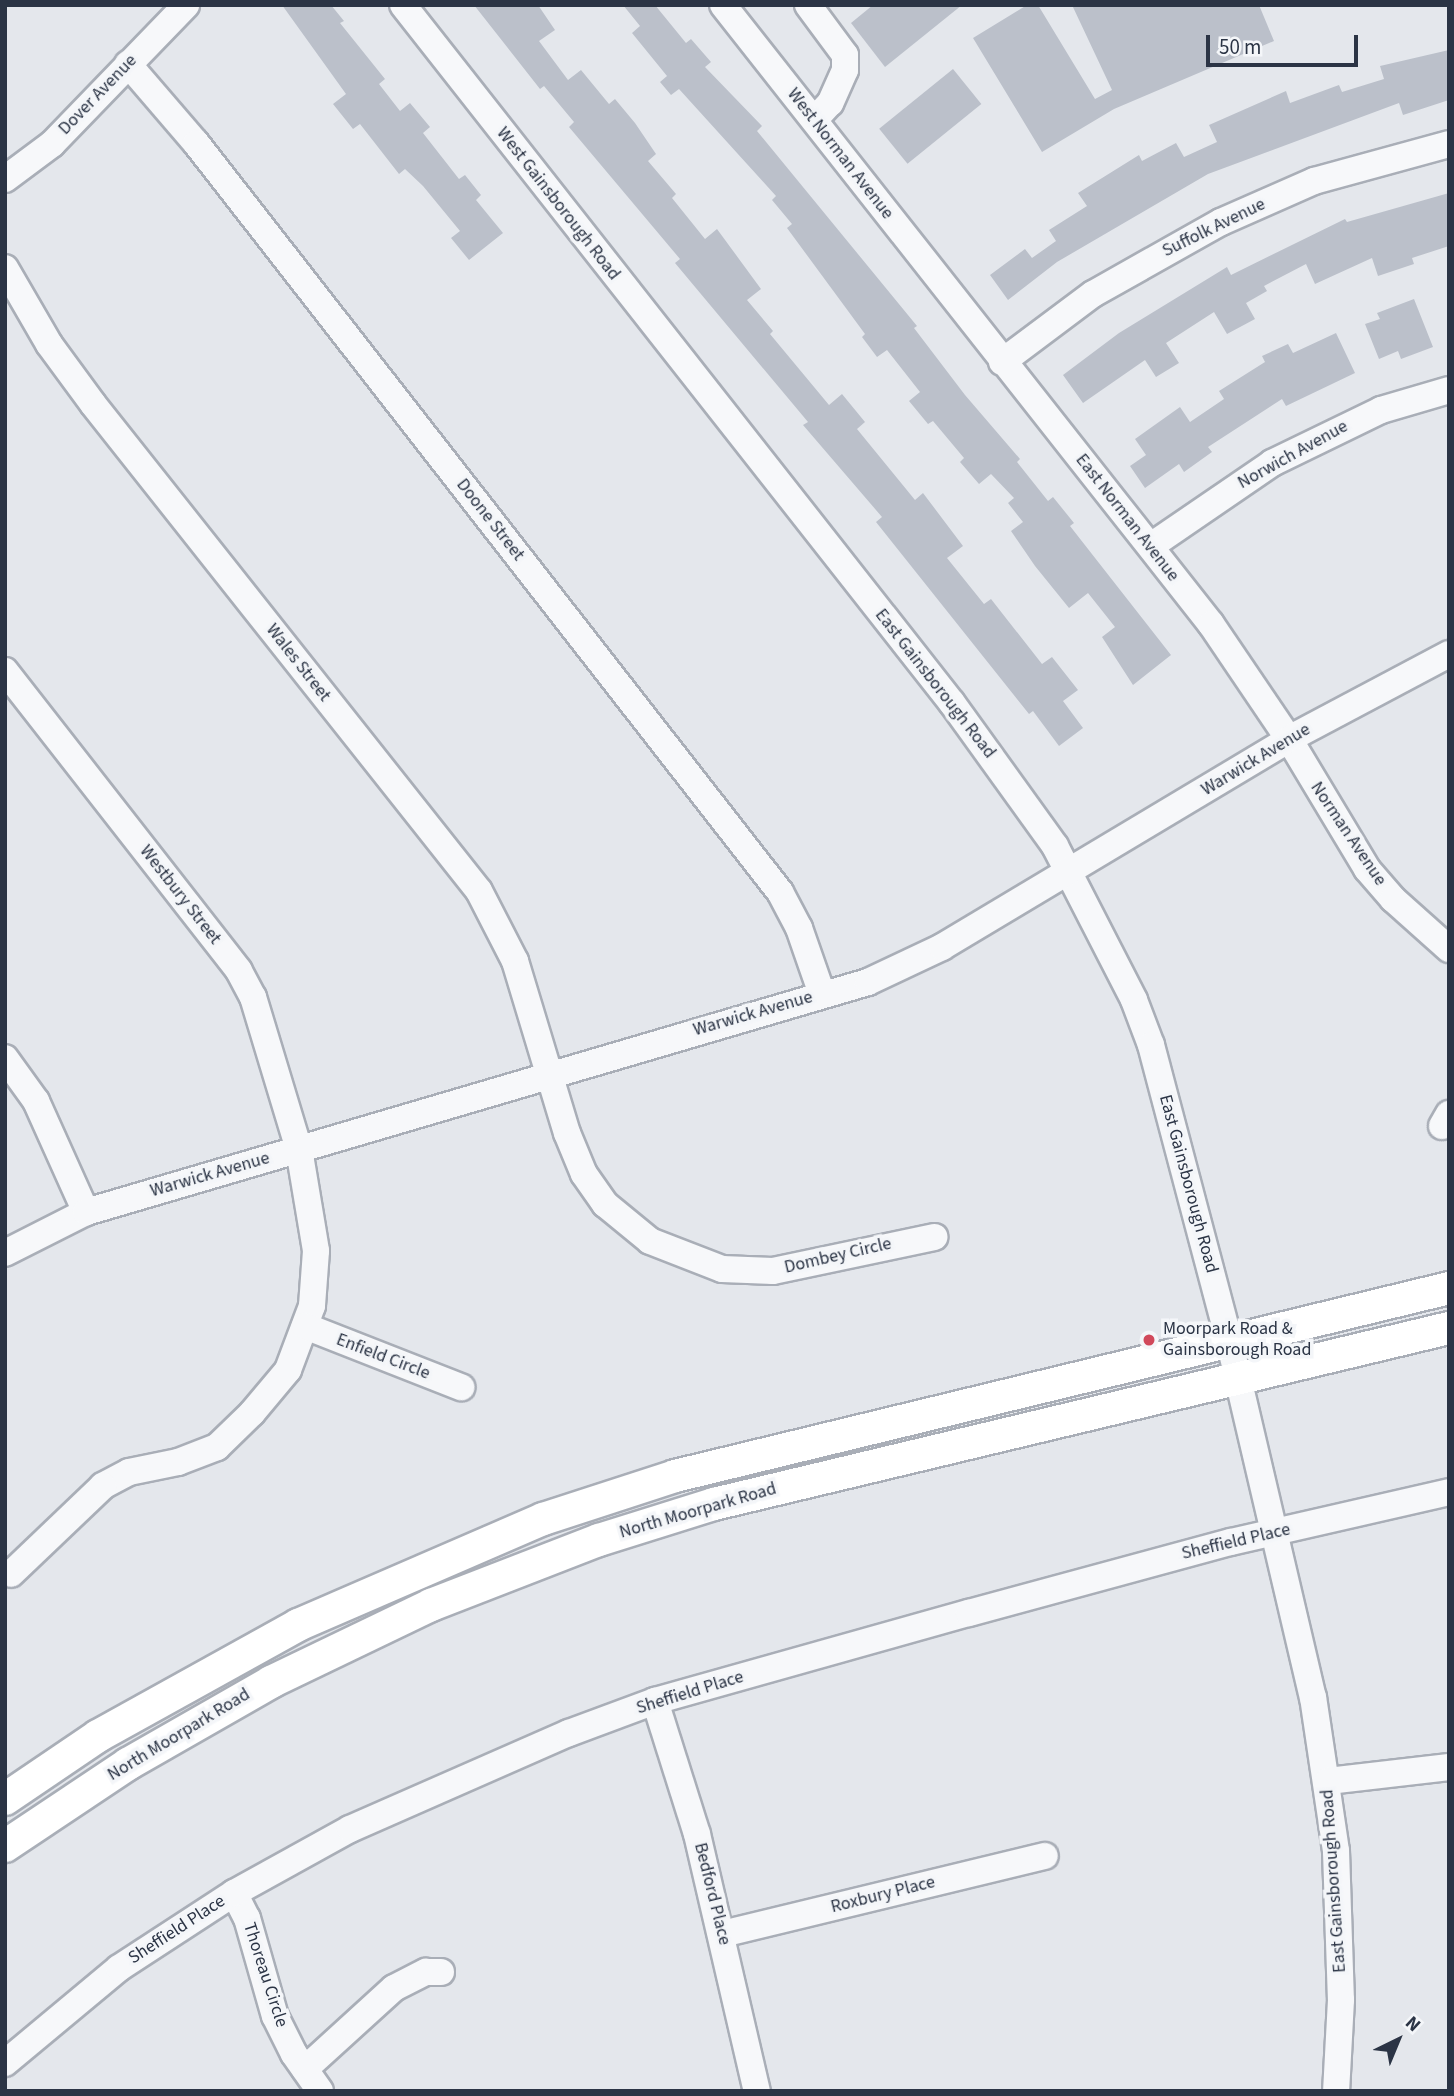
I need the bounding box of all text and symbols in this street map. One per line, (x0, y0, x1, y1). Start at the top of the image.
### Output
scale bar (1209, 21, 1361, 65)
text: 50 m (1219, 32, 1261, 62)
street label: Dover Avenue (54, 50, 142, 140)
street label: West Norman Avenue (782, 84, 898, 224)
street label: West Gainsborough Road (492, 123, 624, 285)
street label: Suffolk Avenue (1159, 194, 1269, 262)
street label: Norwich Avenue (1234, 416, 1352, 494)
street label: East Norman Avenue (1070, 450, 1184, 586)
street label: Doone Street (451, 475, 529, 565)
street label: East Gainsborough Road (870, 605, 1000, 763)
street label: Wales Street (261, 620, 335, 706)
street label: Warwick Avenue (1198, 719, 1314, 801)
street label: Norman Avenue (1305, 778, 1391, 890)
street label: Westbury Street (135, 841, 225, 949)
street label: Warwick Avenue (691, 987, 815, 1041)
street label: East Gainsborough Road (1154, 1092, 1222, 1276)
street label: Warwick Avenue (148, 1148, 272, 1202)
street label: Dombey Circle (782, 1233, 894, 1279)
place label: Moorpark Road & Gainsborough Road (1163, 1319, 1311, 1362)
street label: Enfield Circle (333, 1329, 433, 1385)
marker: Moorpark Road & Gainsborough Road (1141, 1332, 1157, 1348)
street label: North Moorpark Road (617, 1478, 779, 1544)
street label: Sheffield Place (1180, 1519, 1292, 1565)
street label: Sheffield Place (634, 1666, 746, 1720)
street label: North Moorpark Road (104, 1684, 254, 1786)
street label: East Gainsborough Road (1317, 1789, 1351, 1973)
street label: Bedford Place (689, 1841, 735, 1947)
street label: Roxbury Place (829, 1872, 937, 1918)
street label: Sheffield Place (125, 1891, 229, 1969)
street label: Thoreau Circle (238, 1920, 292, 2030)
north arrow (1363, 2005, 1433, 2075)
text: N (1399, 2010, 1426, 2038)

